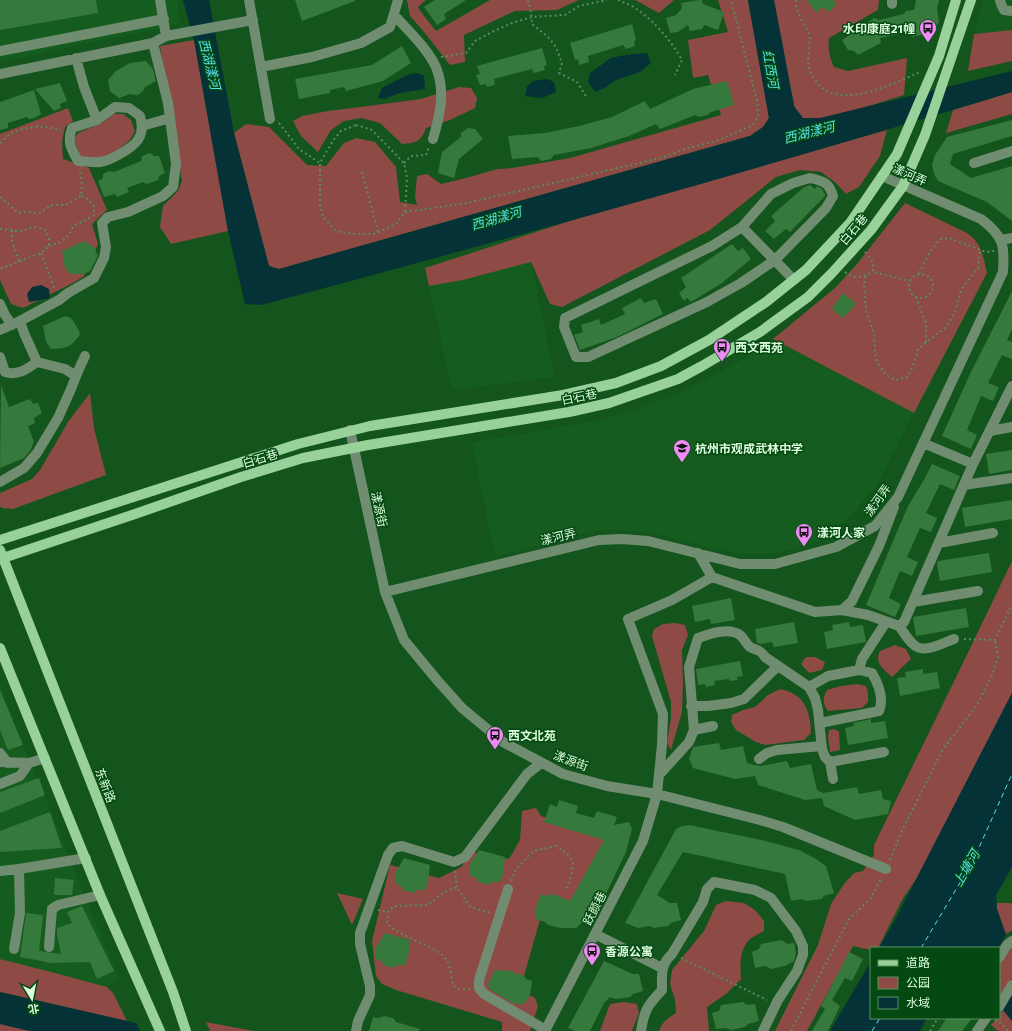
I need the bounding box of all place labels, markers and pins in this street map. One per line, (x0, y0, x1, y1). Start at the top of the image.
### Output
bus stop icon: 水印康庭21幢 (918, 18, 938, 43)
place label: 水印康庭21幢 (843, 21, 915, 35)
bus stop icon: 西文西苑 (712, 337, 732, 362)
place label: 西文西苑 (735, 340, 783, 354)
school or university icon: 杭州市观成武林中学 (672, 438, 692, 463)
place label: 杭州市观成武林中学 (695, 441, 803, 455)
bus stop icon: 漾河人家 (794, 522, 814, 547)
place label: 漾河人家 (817, 525, 865, 539)
bus stop icon: 西文北苑 (485, 725, 505, 750)
place label: 西文北苑 (508, 728, 556, 742)
bus stop icon: 香源公寓 (582, 941, 602, 966)
place label: 香源公寓 (605, 944, 653, 958)

